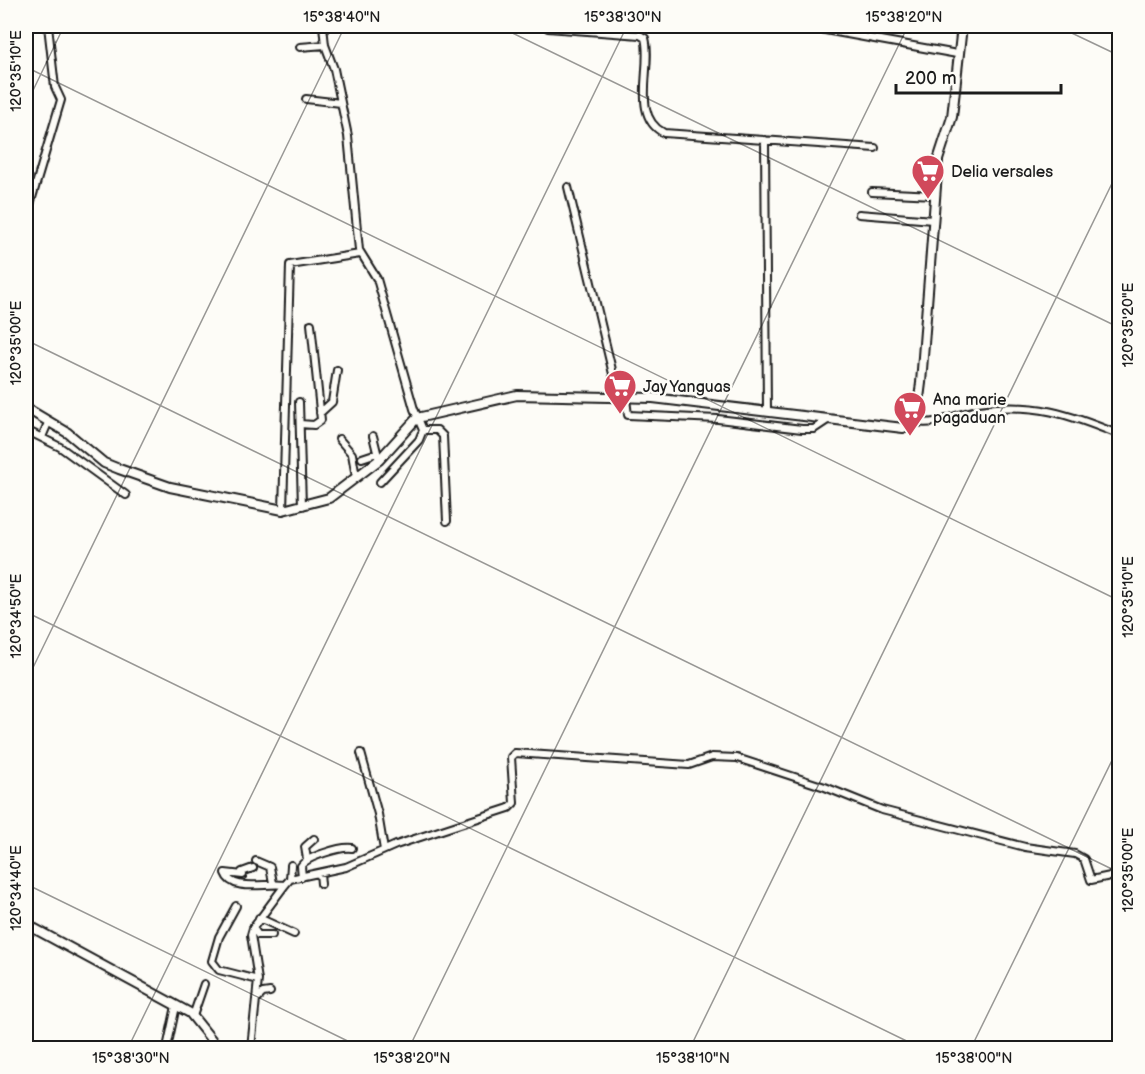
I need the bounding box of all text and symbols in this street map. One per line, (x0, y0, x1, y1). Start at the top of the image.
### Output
text: 15°38'40"N (303, 8, 381, 27)
text: 15°38'30"N (584, 8, 662, 27)
text: 15°38'20"N (866, 8, 943, 27)
text: 120°35'10"E (7, 30, 26, 112)
scale bar (896, 57, 1061, 95)
text: 200 m (905, 68, 957, 89)
supermarket icon: Delia versales (910, 153, 946, 200)
place label: Delia versales (951, 163, 1053, 182)
text: 120°35'20"E (1119, 283, 1138, 367)
text: 120°35'00"E (7, 301, 26, 385)
supermarket icon: Jay Yanguas (602, 368, 638, 415)
place label: Jay Yanguas (643, 378, 731, 397)
supermarket icon: Ana marie pagaduan (892, 390, 928, 437)
place label: Ana marie pagaduan (933, 391, 1007, 428)
text: 120°35'10"E (1119, 556, 1138, 638)
text: 120°34'50"E (7, 573, 26, 659)
text: 120°35'00"E (1119, 828, 1138, 912)
text: 120°34'40"E (7, 845, 26, 931)
text: 15°38'30"N (92, 1049, 170, 1068)
text: 15°38'20"N (374, 1049, 451, 1068)
text: 15°38'10"N (656, 1049, 730, 1068)
text: 15°38'00"N (936, 1049, 1012, 1068)

